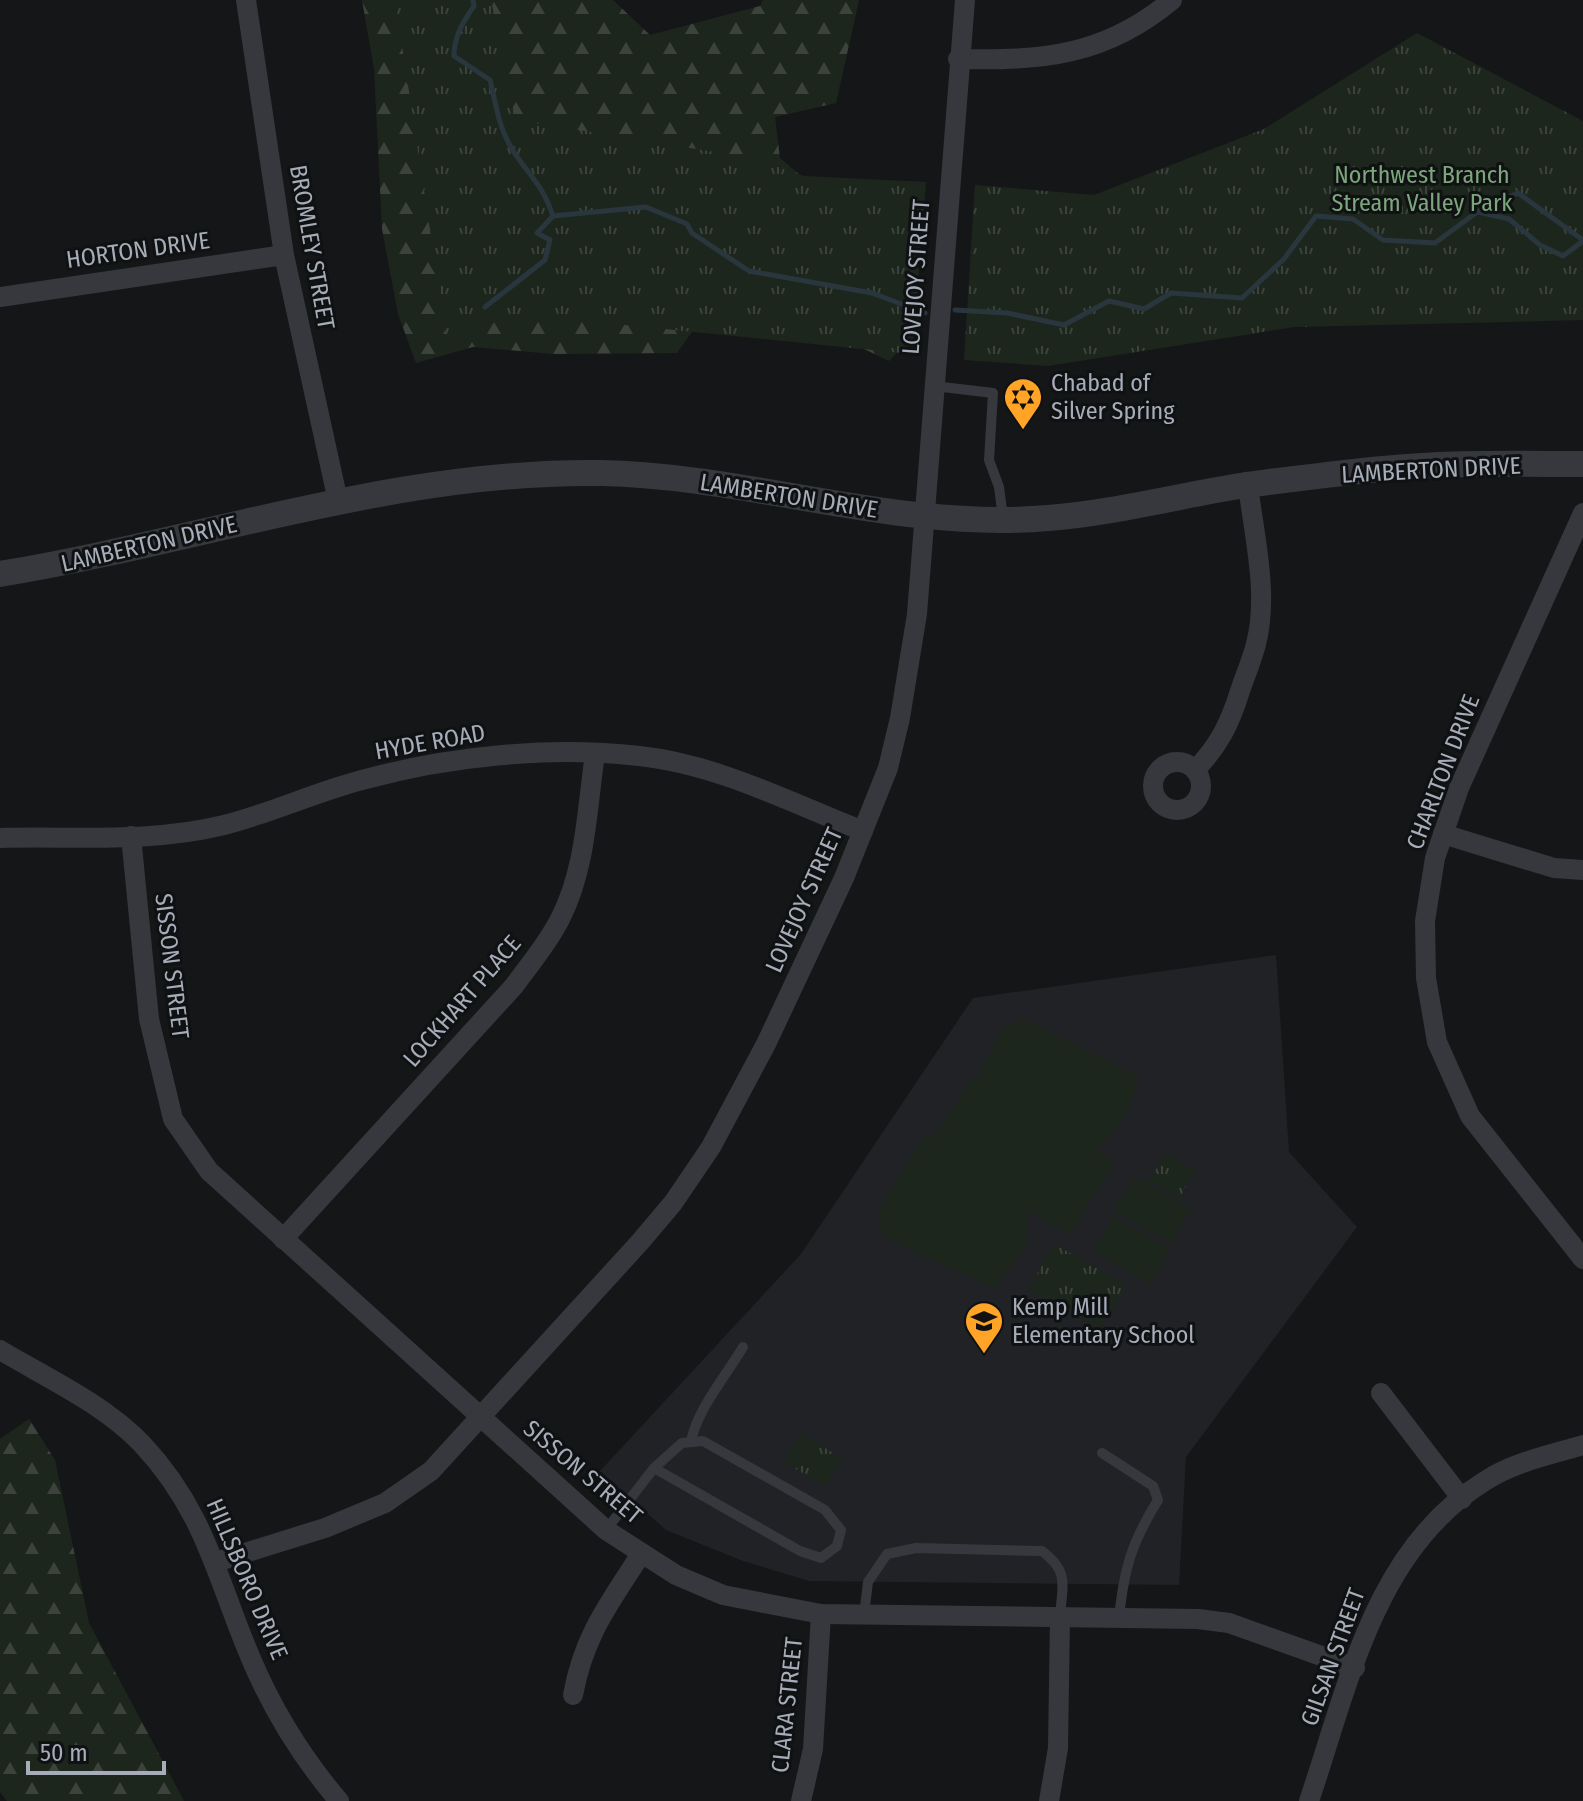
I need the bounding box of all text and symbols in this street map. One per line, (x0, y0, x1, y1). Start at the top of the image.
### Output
park label: Northwest Branch Stream Valley Park (1331, 161, 1513, 217)
street label: BROMLEY STREET (284, 163, 340, 331)
street label: LOVEJOY STREET (897, 198, 935, 356)
street label: HORTON DRIVE (64, 226, 212, 274)
place label: Chabad of Silver Spring (1051, 369, 1175, 425)
synagogue icon: Chabad of Silver Spring (1002, 376, 1044, 431)
street label: LAMBERTON DRIVE (1341, 451, 1521, 489)
street label: LAMBERTON DRIVE (698, 468, 880, 524)
street label: LAMBERTON DRIVE (58, 510, 240, 578)
street label: CHARLTON DRIVE (1401, 691, 1485, 853)
street label: HYDE ROAD (373, 719, 487, 765)
street label: LOVEJOY STREET (760, 823, 848, 977)
street label: SISSON STREET (149, 892, 195, 1040)
street label: LOCKHART PLACE (397, 930, 527, 1072)
place label: Kemp Mill Elementary School (1012, 1293, 1195, 1349)
school or university icon: Kemp Mill Elementary School (963, 1300, 1005, 1355)
street label: SISSON STREET (518, 1414, 648, 1530)
street label: HILLSBORO DRIVE (200, 1494, 294, 1664)
street label: GILSAN STREET (1295, 1584, 1371, 1730)
street label: CLARA STREET (766, 1636, 808, 1774)
scale bar (28, 1725, 164, 1775)
text: 50 m (40, 1739, 88, 1767)

